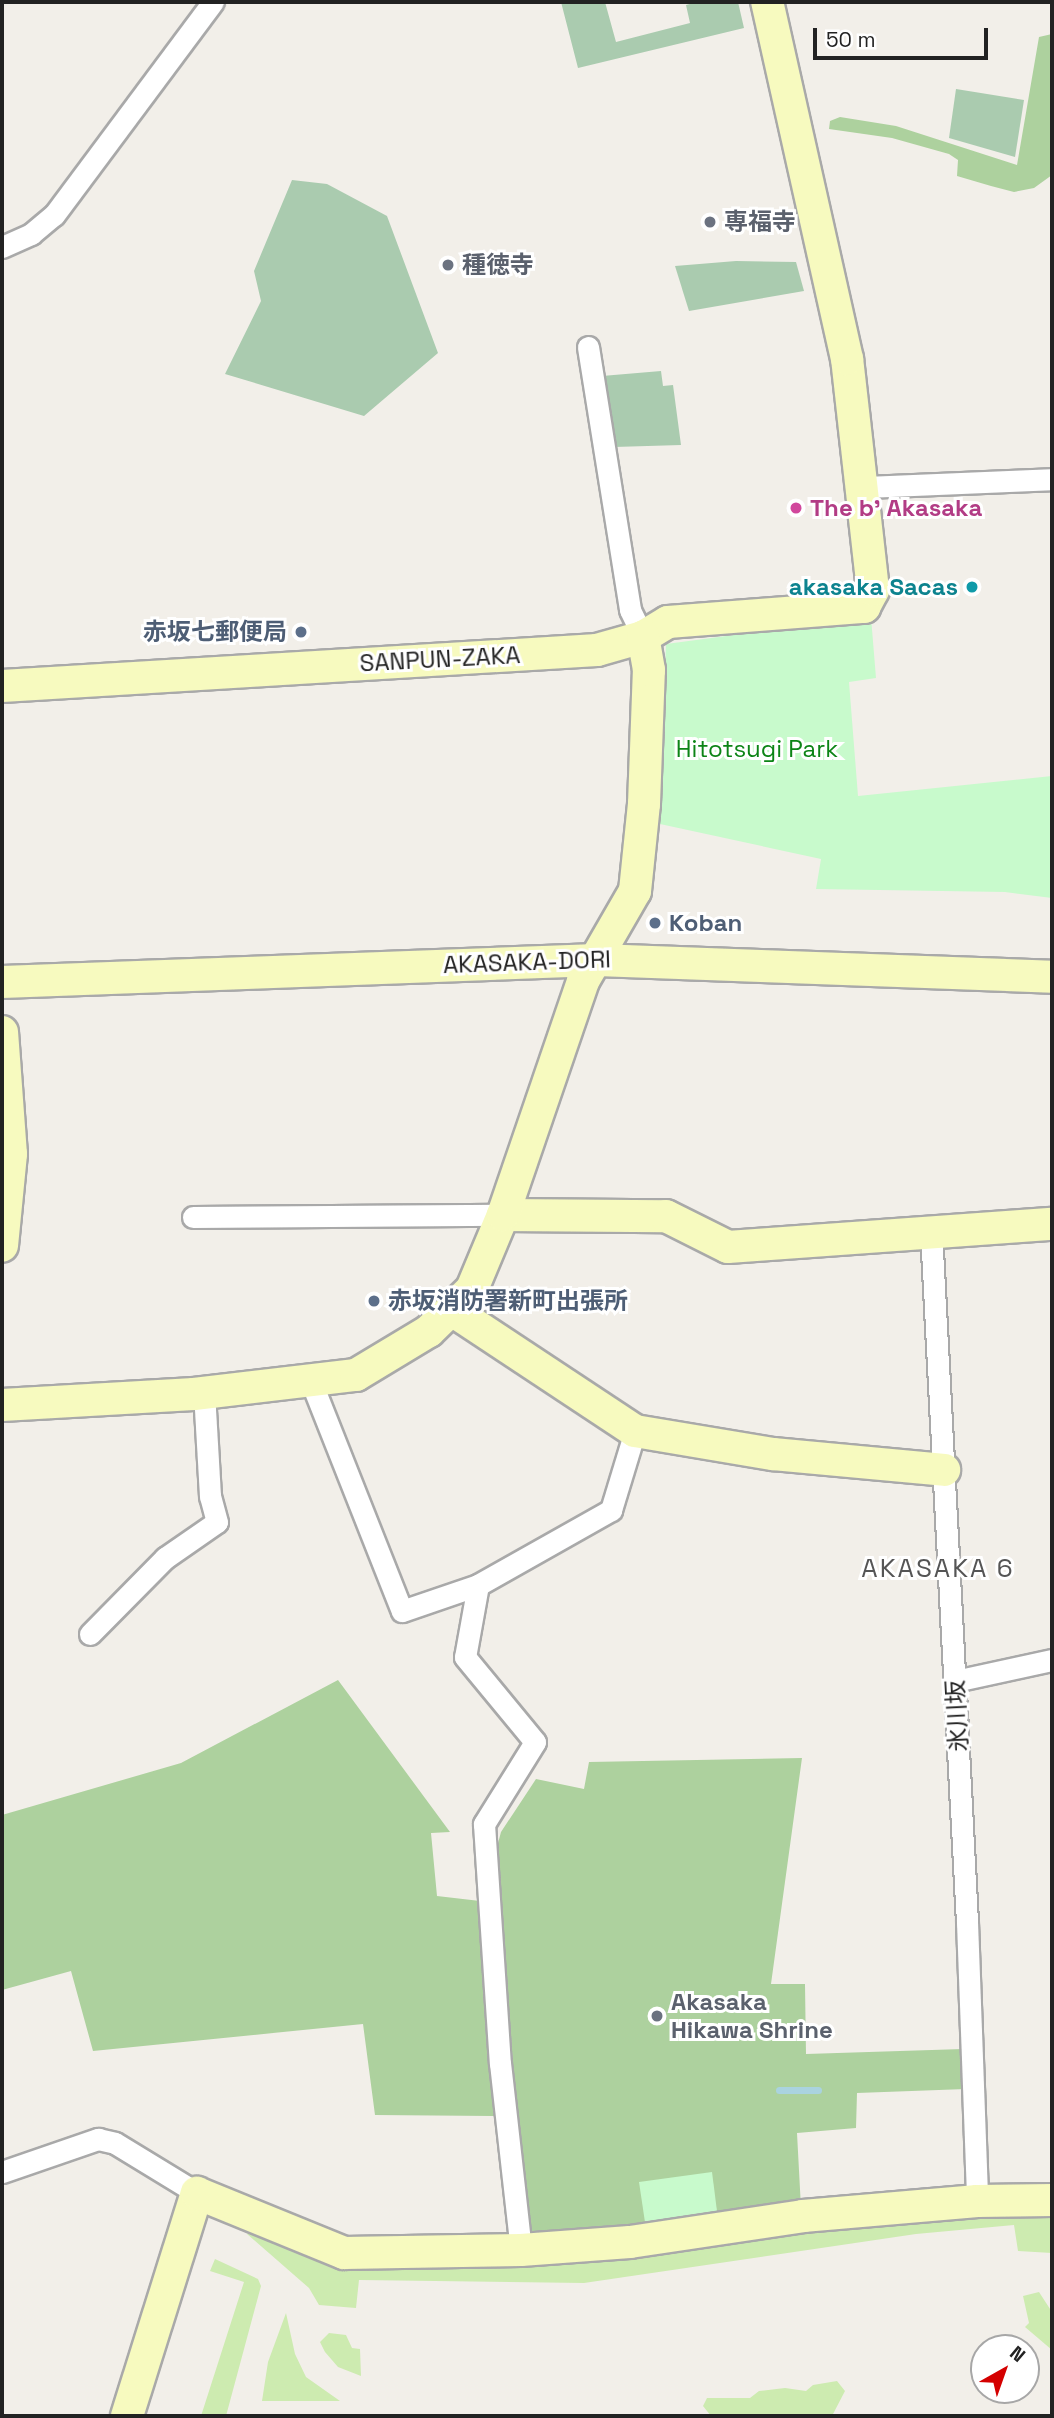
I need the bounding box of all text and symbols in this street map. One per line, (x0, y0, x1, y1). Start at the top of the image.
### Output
scale bar (816, 14, 991, 58)
text: 50 m (826, 26, 876, 53)
place label: 専福寺 (724, 208, 796, 236)
marker: 専福寺 (702, 214, 718, 230)
place label: 種徳寺 (462, 251, 534, 279)
marker: 種徳寺 (440, 257, 456, 273)
place label: The b' Akasaka (810, 494, 983, 522)
marker: The b' Akasaka (788, 500, 804, 516)
place label: akasaka Sacas (789, 573, 958, 601)
marker: akasaka Sacas (964, 579, 980, 595)
place label: 赤坂七郵便局 (143, 618, 287, 646)
marker: 赤坂七郵便局 (293, 624, 309, 640)
street label: SANPUN-ZAKA (359, 640, 521, 678)
park label: Hitotsugi Park (676, 735, 838, 763)
place label: Koban (669, 909, 742, 937)
marker: Koban (647, 915, 663, 931)
street label: AKASAKA-DORI (443, 945, 611, 979)
place label: 赤坂消防署新町出張所 (388, 1287, 628, 1315)
marker: 赤坂消防署新町出張所 (366, 1293, 382, 1309)
district label: AKASAKA 6 (862, 1553, 1014, 1585)
street label: 氷川坂 (941, 1679, 973, 1753)
place label: Akasaka Hikawa Shrine (671, 1988, 833, 2044)
marker: Akasaka Hikawa Shrine (649, 2008, 665, 2024)
north arrow (970, 2334, 1040, 2404)
text: N (1005, 2340, 1030, 2368)

